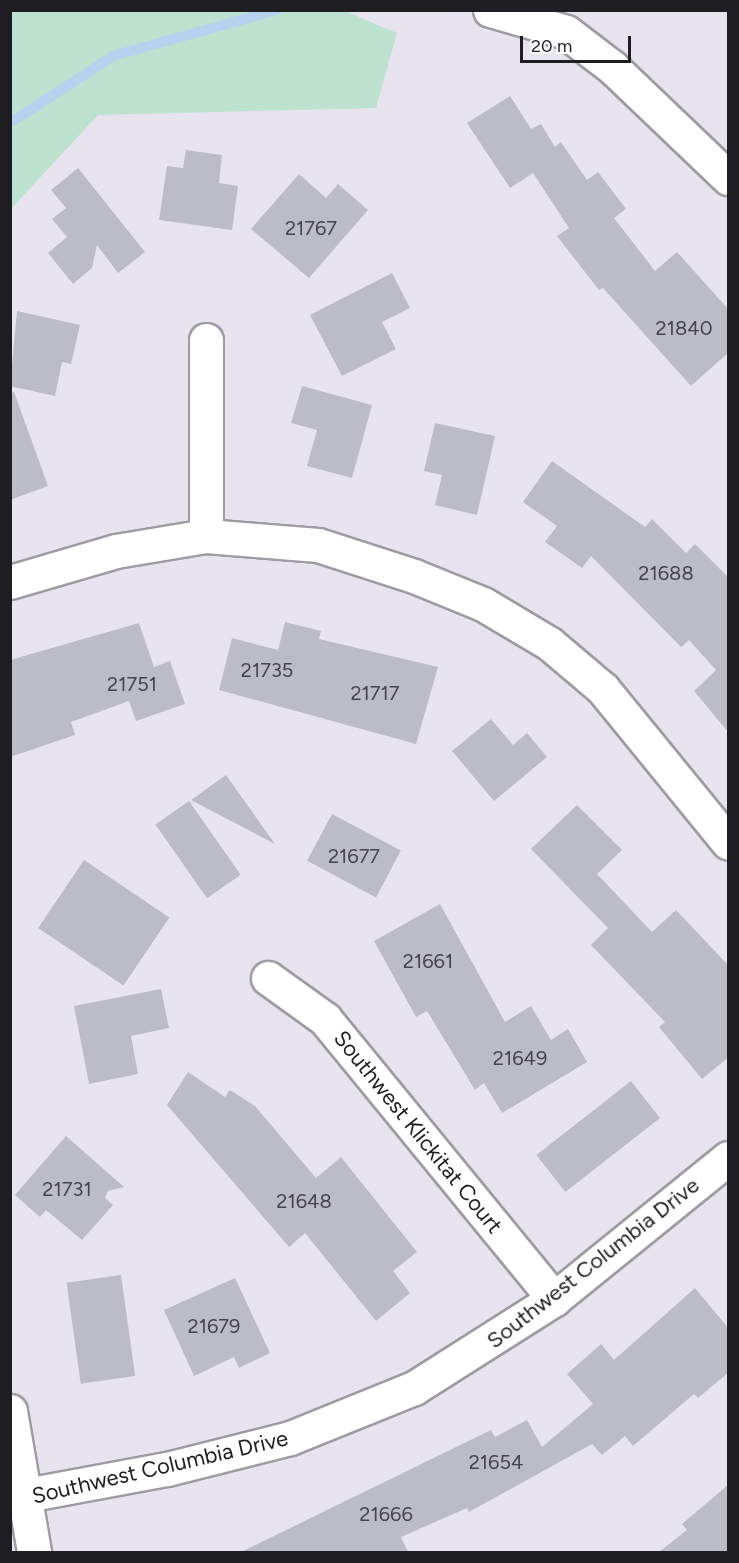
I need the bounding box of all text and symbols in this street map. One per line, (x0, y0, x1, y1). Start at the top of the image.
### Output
scale bar (523, 24, 634, 62)
text: 20 m (531, 35, 572, 57)
house number: 21767 (285, 216, 337, 240)
house number: 21840 (656, 316, 712, 340)
house number: 21688 (638, 561, 694, 585)
house number: 21735 (241, 658, 293, 682)
house number: 21751 (107, 672, 157, 696)
house number: 21717 (350, 681, 400, 705)
house number: 21677 (328, 844, 380, 868)
house number: 21661 (403, 949, 453, 973)
street label: Southwest Klickitat Court (328, 1025, 508, 1239)
house number: 21649 (493, 1046, 547, 1070)
street label: Southwest Columbia Drive (482, 1172, 704, 1354)
house number: 21731 (42, 1177, 92, 1201)
house number: 21648 (276, 1189, 332, 1213)
house number: 21679 (188, 1314, 240, 1338)
street label: Southwest Columbia Drive (29, 1425, 291, 1509)
house number: 21654 (469, 1450, 523, 1474)
house number: 21666 (359, 1502, 413, 1526)

